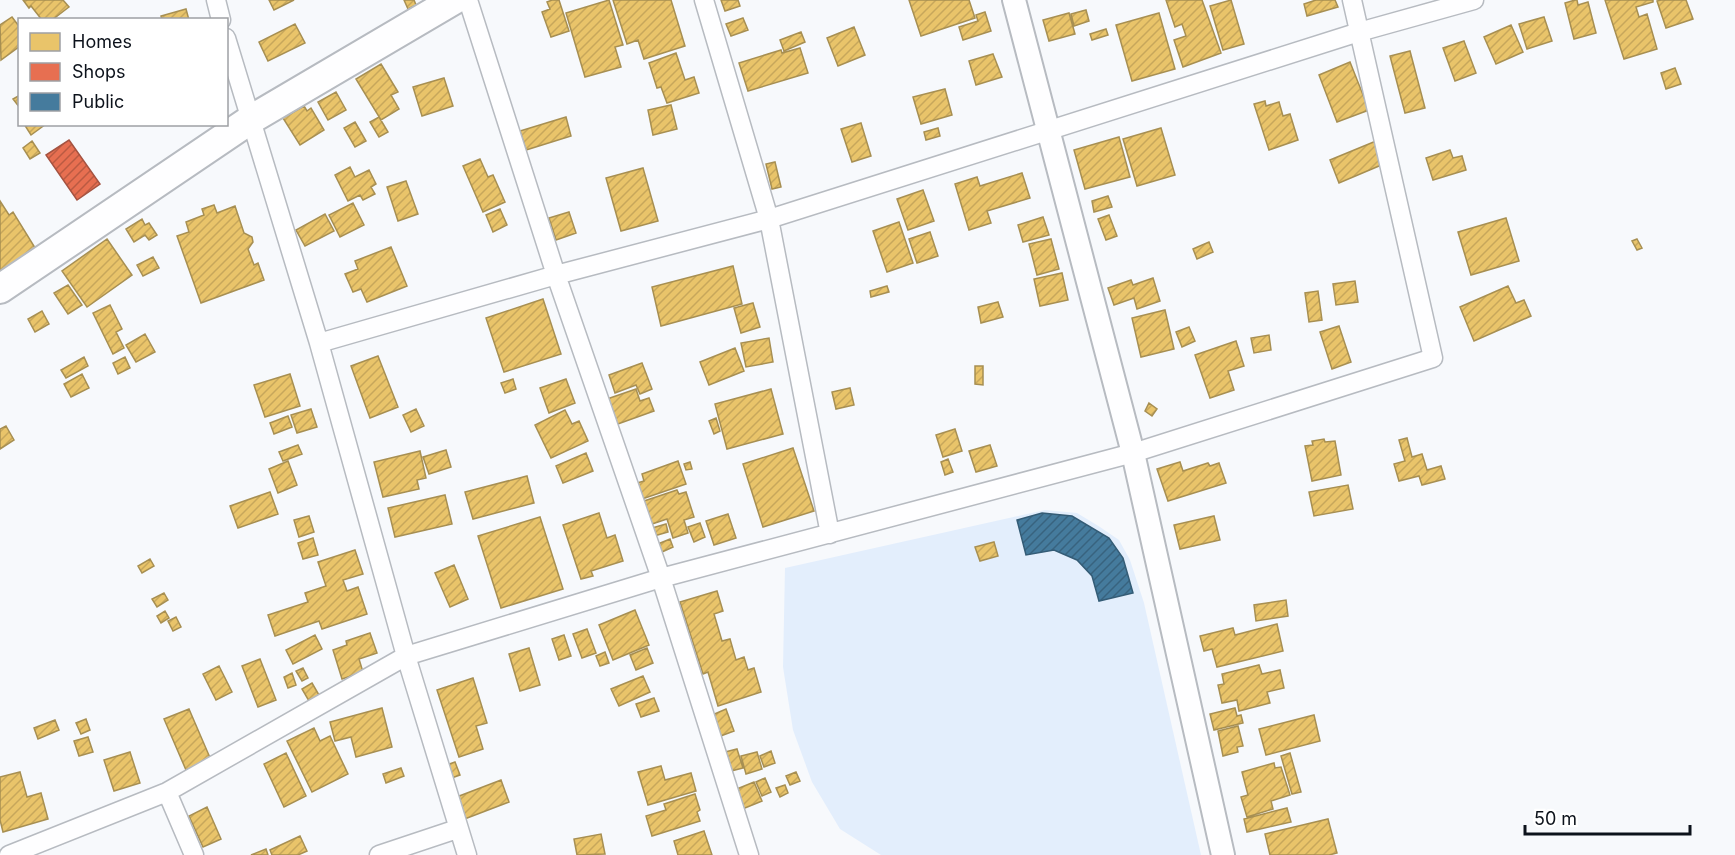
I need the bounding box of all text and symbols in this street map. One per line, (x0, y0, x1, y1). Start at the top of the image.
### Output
legend (18, 18, 228, 126)
text: Homes (72, 31, 132, 52)
text: Shops (72, 61, 126, 82)
text: Public (72, 91, 124, 112)
scale bar (1525, 798, 1690, 836)
text: 50 m (1534, 808, 1577, 829)

